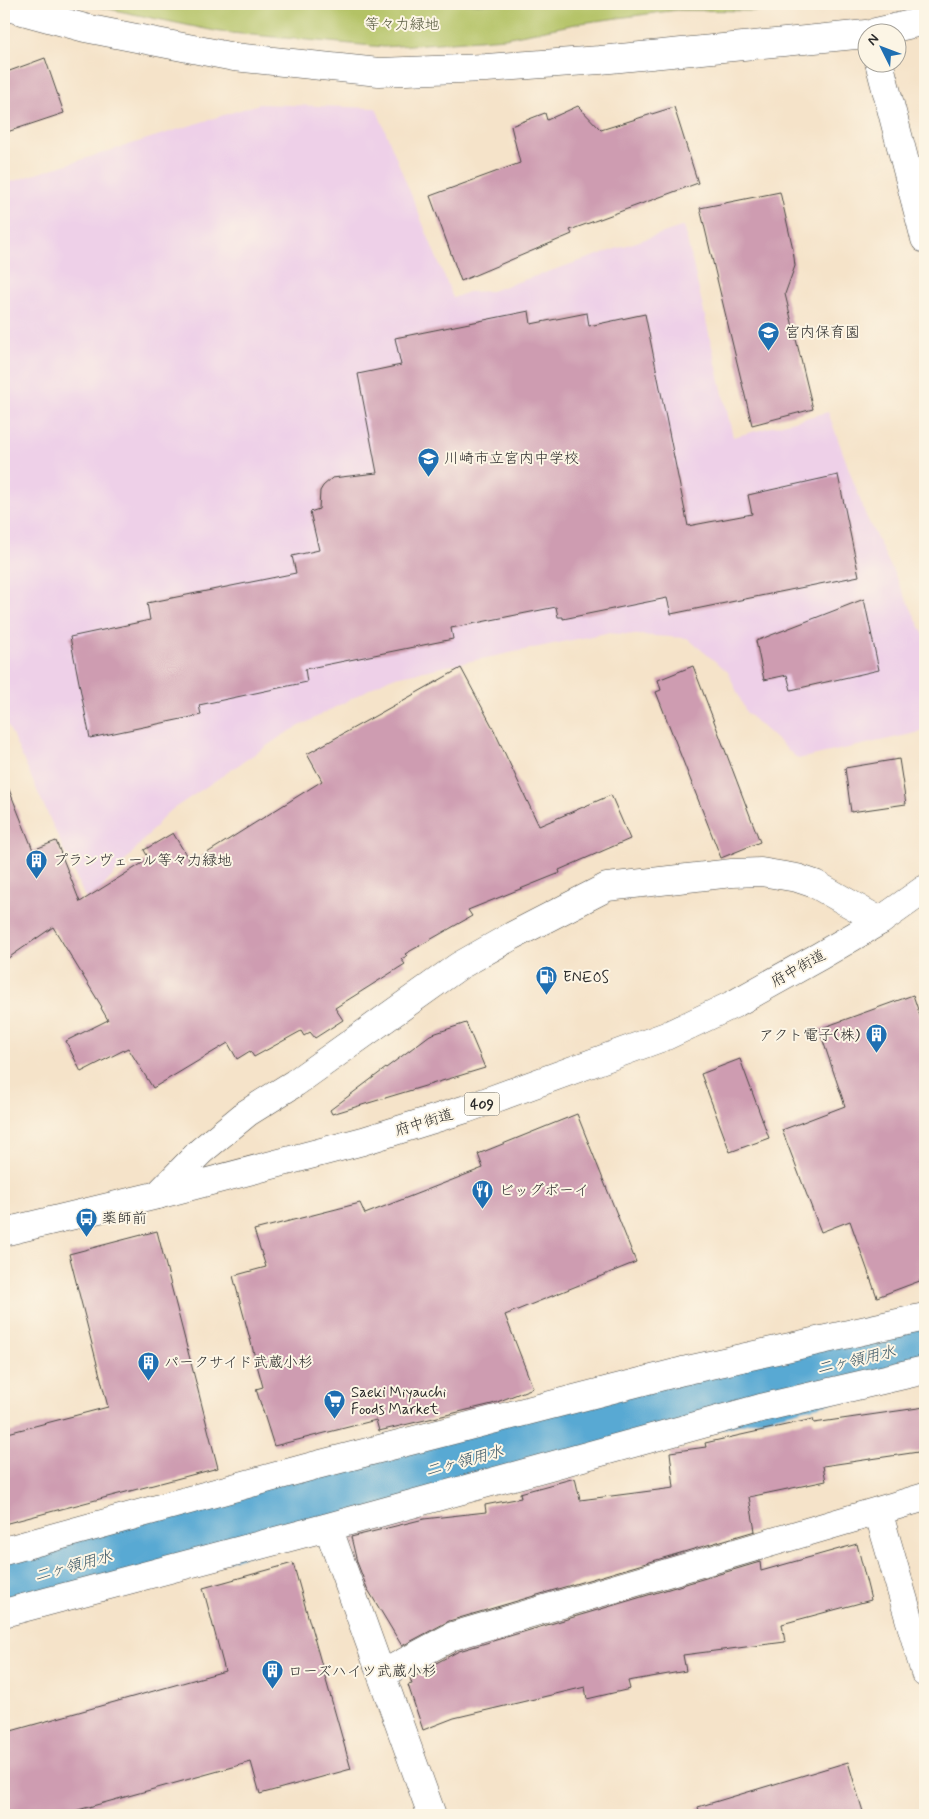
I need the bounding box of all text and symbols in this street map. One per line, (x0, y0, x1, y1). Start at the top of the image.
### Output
park label: 等々力緑地 (364, 15, 440, 35)
north arrow (856, 22, 906, 72)
text: N (863, 30, 883, 49)
school or university icon: 宮内保育園 (757, 320, 781, 351)
place label: 宮内保育園 (785, 323, 860, 343)
school or university icon: 川崎市立宮内中学校 (416, 446, 440, 477)
place label: 川崎市立宮内中学校 (444, 449, 579, 469)
building icon: プランヴェール等々力緑地 (25, 848, 49, 879)
place label: プランヴェール等々力緑地 (53, 851, 232, 871)
street label: 府中街道 (767, 946, 830, 992)
fuel station icon: ENEOS (535, 965, 559, 996)
place label: ENEOS (563, 968, 610, 988)
building icon: アクト電子(株) (864, 1023, 888, 1054)
place label: アクト電子(株) (759, 1026, 861, 1046)
road number: 409 (464, 1092, 500, 1116)
street label: 府中街道 (393, 1105, 456, 1141)
restaurant icon: ビッグボーイ (471, 1178, 495, 1209)
place label: ビッグボーイ (499, 1181, 589, 1201)
bus stop icon: 薬師前 (74, 1206, 98, 1237)
place label: 薬師前 (102, 1209, 147, 1229)
water label: 二ヶ領用水 (815, 1341, 898, 1380)
building icon: パークサイド武蔵小杉 (136, 1350, 160, 1381)
place label: パークサイド武蔵小杉 (164, 1353, 313, 1373)
place label: Saeki Miyauchi Foods Market (351, 1383, 446, 1420)
supermarket icon: Saeki Miyauchi Foods Market (323, 1389, 347, 1420)
water label: 二ヶ領用水 (423, 1441, 506, 1482)
water label: 二ヶ領用水 (32, 1546, 115, 1587)
building icon: ローズハイツ武蔵小杉 (260, 1659, 284, 1690)
place label: ローズハイツ武蔵小杉 (288, 1662, 437, 1682)

